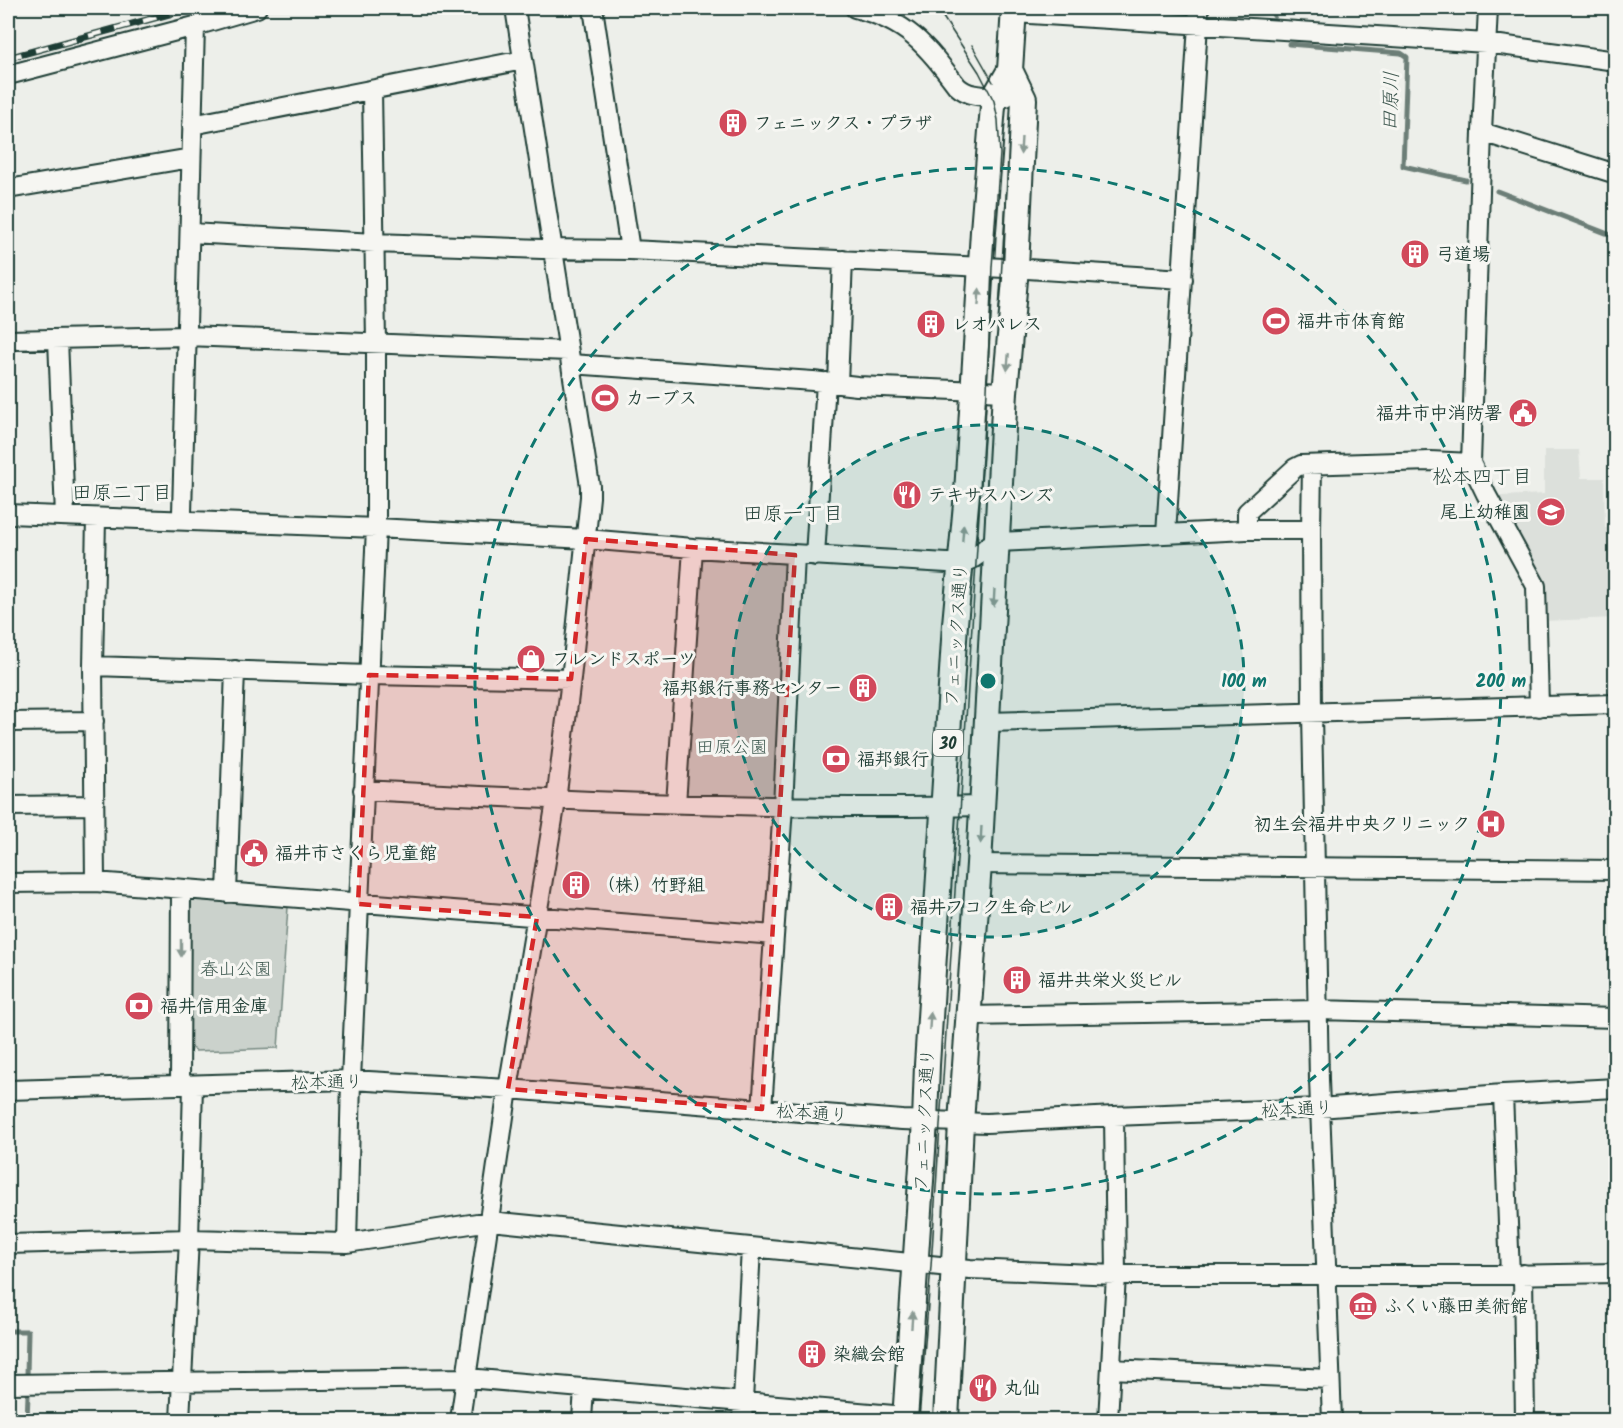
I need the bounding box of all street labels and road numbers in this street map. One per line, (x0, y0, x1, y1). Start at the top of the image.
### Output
street label: フェニックス通り (938, 562, 977, 708)
road number: 30 (933, 730, 963, 756)
street label: フェニックス通り (907, 1048, 944, 1193)
street label: 松本通り (291, 1068, 363, 1099)
street label: 松本通り (1260, 1094, 1334, 1127)
street label: 松本通り (775, 1098, 849, 1131)

